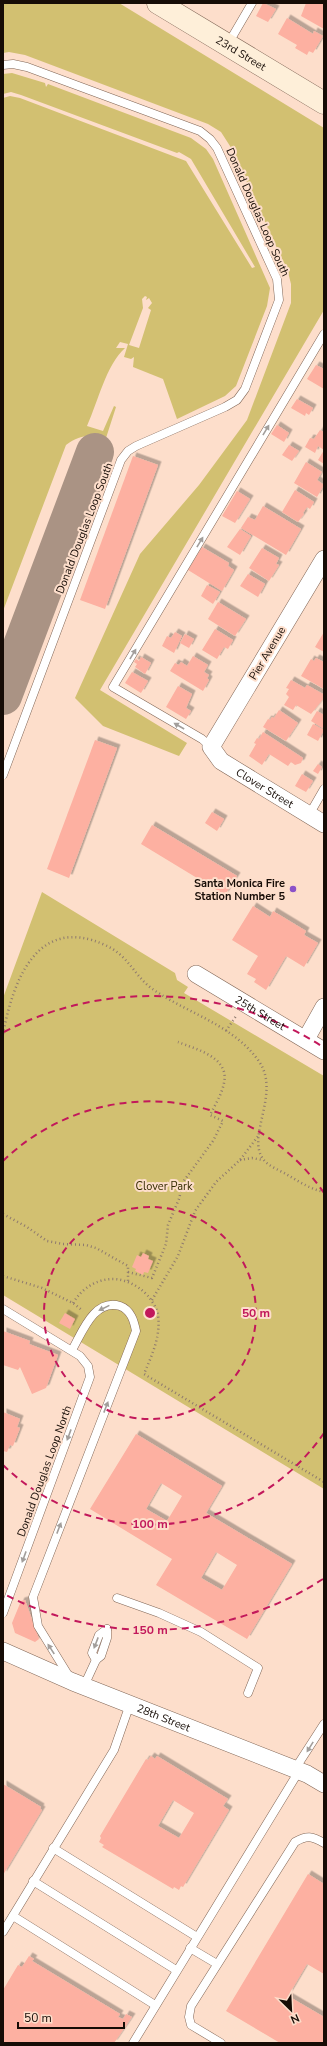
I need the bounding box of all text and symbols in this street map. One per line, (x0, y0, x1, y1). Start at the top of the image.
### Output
street label: 23rd Street (213, 33, 269, 75)
street label: Donald Douglas Loop South (222, 145, 293, 279)
one-way arrow (263, 424, 270, 436)
street label: Donald Douglas Loop South (52, 460, 116, 596)
one-way arrow (196, 536, 203, 548)
street label: Pier Avenue (246, 624, 289, 683)
one-way arrow (129, 648, 136, 660)
one-way arrow (173, 722, 185, 729)
street label: Clover Street (233, 765, 296, 812)
place label: Santa Monica Fire Station Number 5 (194, 876, 285, 904)
marker: Santa Monica Fire Station Number 5 (288, 884, 298, 894)
street label: 25th Street (232, 992, 288, 1034)
park label: Clover Park (136, 1179, 193, 1194)
one-way arrow (98, 1305, 110, 1311)
text: 50 m (242, 1305, 270, 1321)
centre of rings (143, 1306, 157, 1320)
one-way arrow (104, 1400, 110, 1412)
street label: Donald Douglas Loop North (14, 1403, 75, 1539)
one-way arrow (66, 1429, 72, 1441)
text: 100 m (132, 1516, 168, 1532)
one-way arrow (57, 1522, 63, 1534)
one-way arrow (21, 1551, 27, 1563)
text: 150 m (132, 1622, 168, 1638)
one-way arrow (93, 1637, 99, 1649)
one-way arrow (48, 1643, 55, 1655)
street label: 28th Street (135, 1701, 193, 1735)
one-way arrow (306, 1741, 313, 1753)
north arrow (271, 1990, 311, 2030)
scale bar (18, 2004, 124, 2030)
text: 50 m (24, 2010, 52, 2026)
text: N (288, 2010, 302, 2027)

